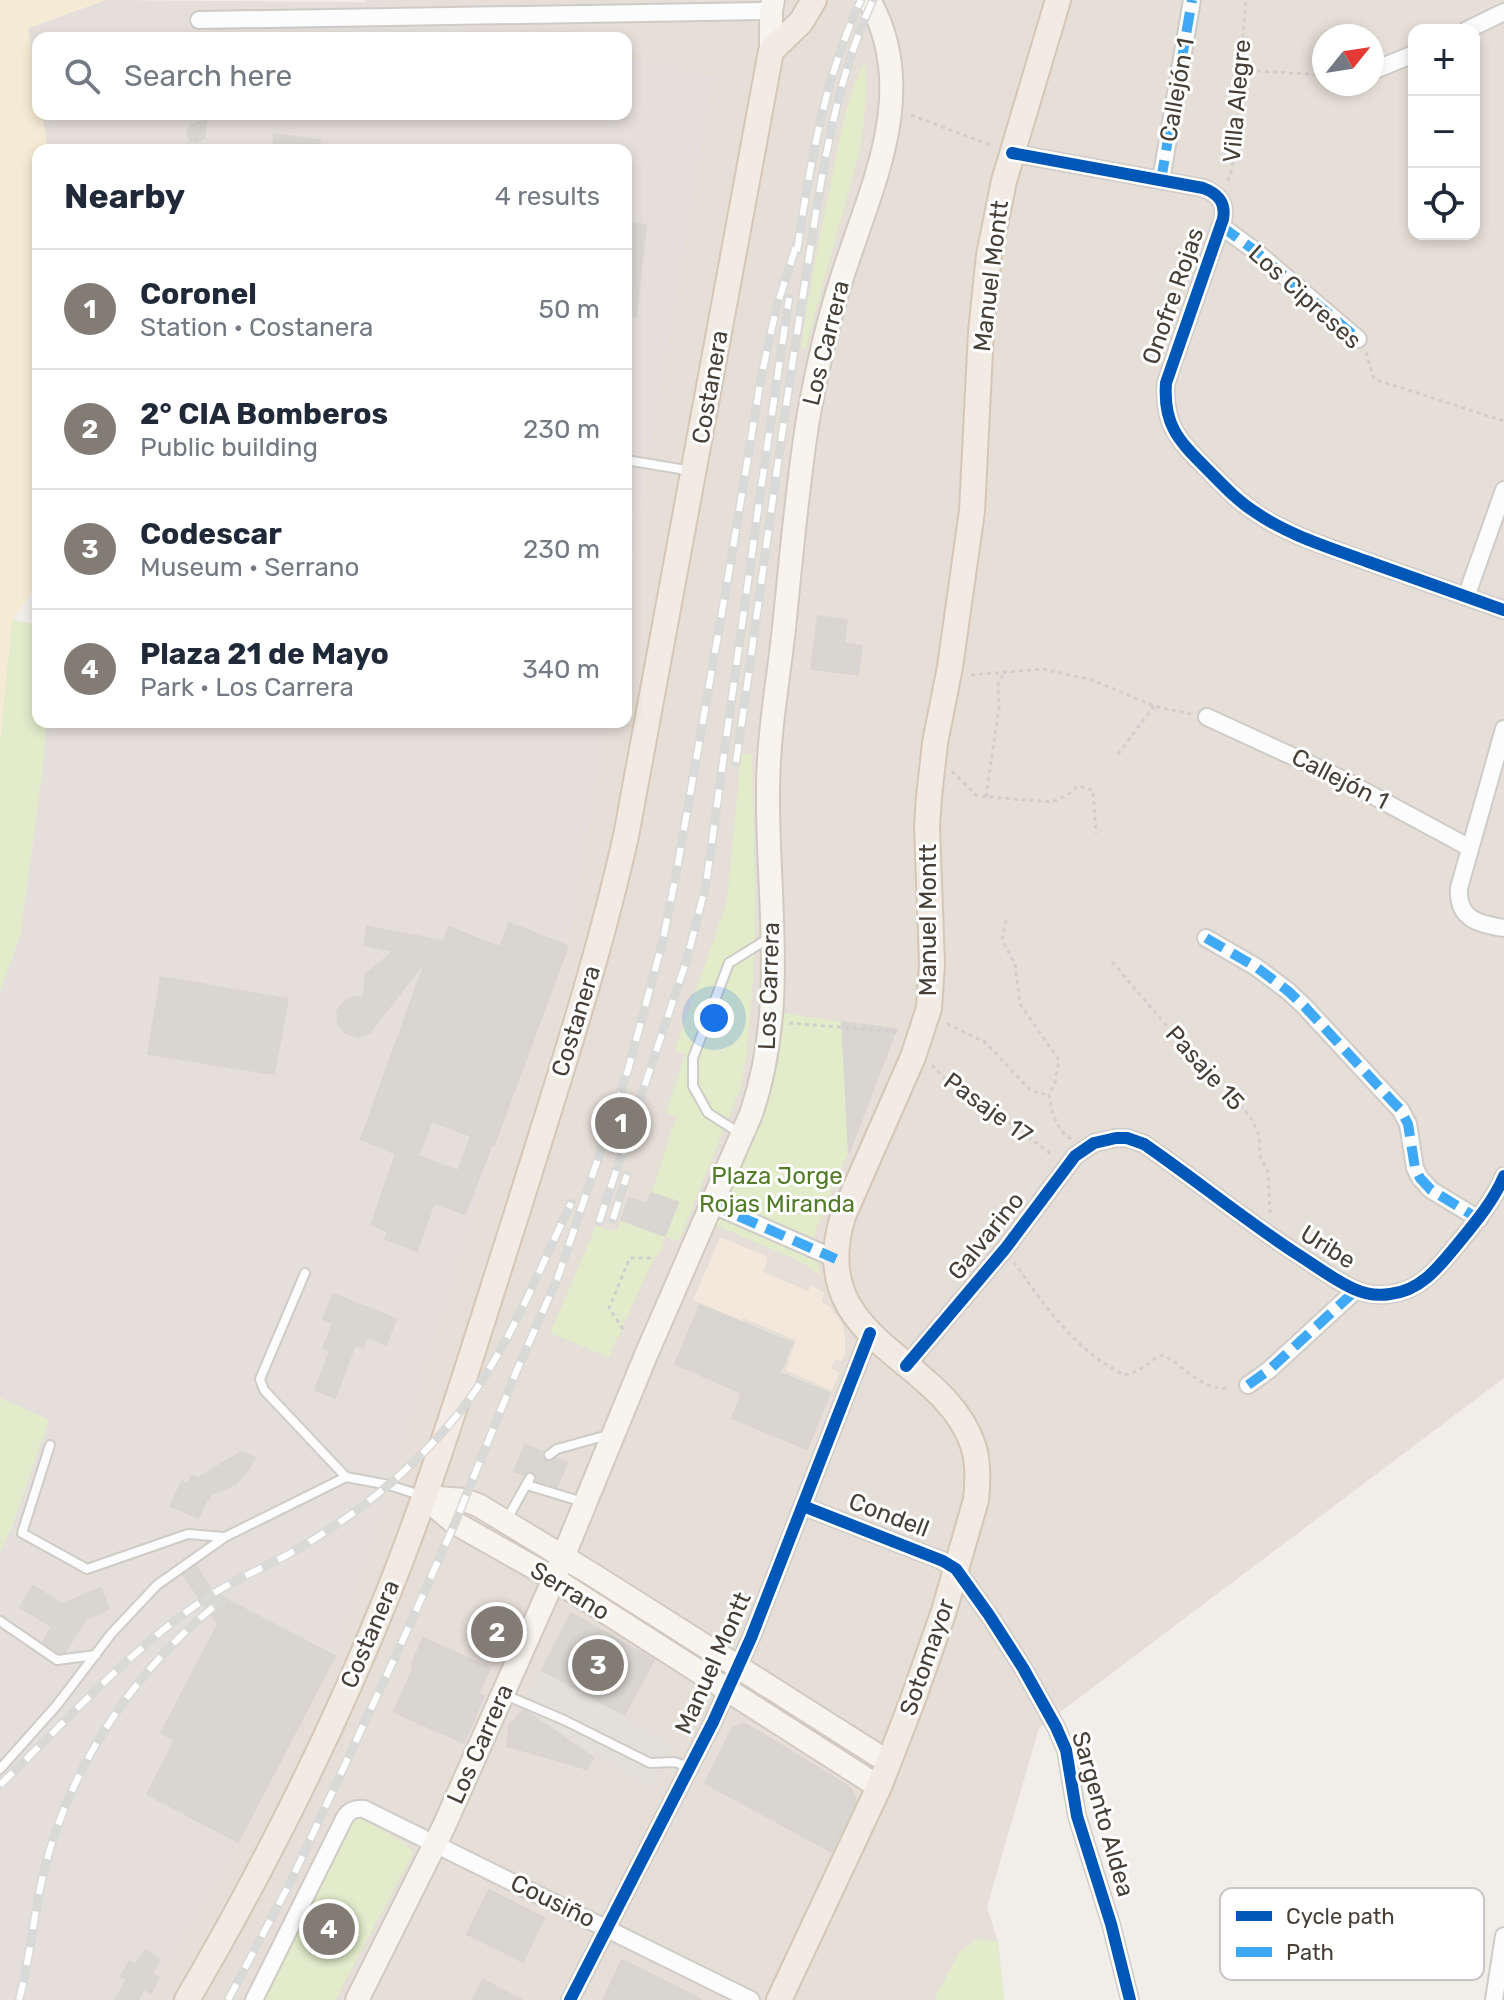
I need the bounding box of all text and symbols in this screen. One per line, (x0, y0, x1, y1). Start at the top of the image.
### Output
north arrow (1312, 24, 1384, 96)
map controls (1408, 24, 1480, 240)
button: + (1408, 24, 1480, 96)
search box (32, 32, 632, 120)
street label: Callejón 1 (1154, 36, 1200, 144)
street label: Villa Alegre (1218, 38, 1256, 164)
icon: search (60, 54, 104, 98)
text: Search here (124, 58, 292, 94)
button: − (1408, 96, 1480, 168)
button: locate (1408, 168, 1480, 240)
text: Nearby (64, 176, 185, 217)
text: 4 results (495, 181, 600, 212)
street label: Manuel Montt (968, 199, 1014, 353)
street label: Onofre Rojas (1137, 224, 1209, 368)
street label: Los Cipreses (1243, 239, 1367, 355)
text: Coronel (140, 276, 257, 312)
street label: Los Carrera (797, 278, 855, 408)
text: 1 (84, 294, 96, 325)
text: 50 m (539, 294, 600, 325)
text: Station · Costanera (140, 312, 373, 343)
street label: Costanera (686, 328, 734, 446)
text: 2° CIA Bomberos (140, 396, 388, 432)
text: 2 (82, 414, 98, 445)
text: 230 m (523, 414, 600, 445)
text: Public building (140, 432, 318, 463)
text: Codescar (140, 516, 282, 552)
text: 3 (81, 534, 99, 565)
text: 230 m (523, 534, 600, 565)
text: Museum · Serrano (140, 552, 360, 583)
text: Plaza 21 de Mayo (140, 636, 389, 672)
text: 4 (81, 654, 99, 685)
text: 340 m (522, 654, 600, 685)
text: Park · Los Carrera (140, 672, 354, 703)
street label: Callejón 1 (1287, 743, 1393, 815)
street label: Manuel Montt (914, 844, 942, 996)
street label: Los Carrera (753, 922, 785, 1050)
street label: Costanera (546, 962, 606, 1080)
your location (694, 998, 734, 1038)
street label: Pasaje 15 (1160, 1020, 1250, 1116)
street label: Pasaje 17 (938, 1067, 1038, 1149)
pin: 1 (595, 1093, 647, 1153)
park label: Plaza Jorge Rojas Miranda (699, 1162, 855, 1218)
street label: Galvarino (942, 1186, 1030, 1286)
street label: Uribe (1295, 1219, 1361, 1275)
street label: Condell (845, 1487, 933, 1543)
street label: Serrano (525, 1556, 615, 1626)
street label: Costanera (335, 1576, 405, 1692)
street label: Manuel Montt (669, 1588, 757, 1738)
street label: Sotomayor (894, 1595, 960, 1719)
pin: 2 (471, 1602, 523, 1662)
pin: 3 (572, 1635, 624, 1695)
street label: Los Carrera (441, 1680, 519, 1808)
street label: Sargento Aldea (1066, 1728, 1140, 1900)
street label: Cousiño (506, 1869, 600, 1933)
legend (1220, 1888, 1484, 1980)
pin: 4 (303, 1899, 355, 1959)
text: Cycle path (1286, 1903, 1395, 1930)
text: Path (1286, 1939, 1334, 1966)

